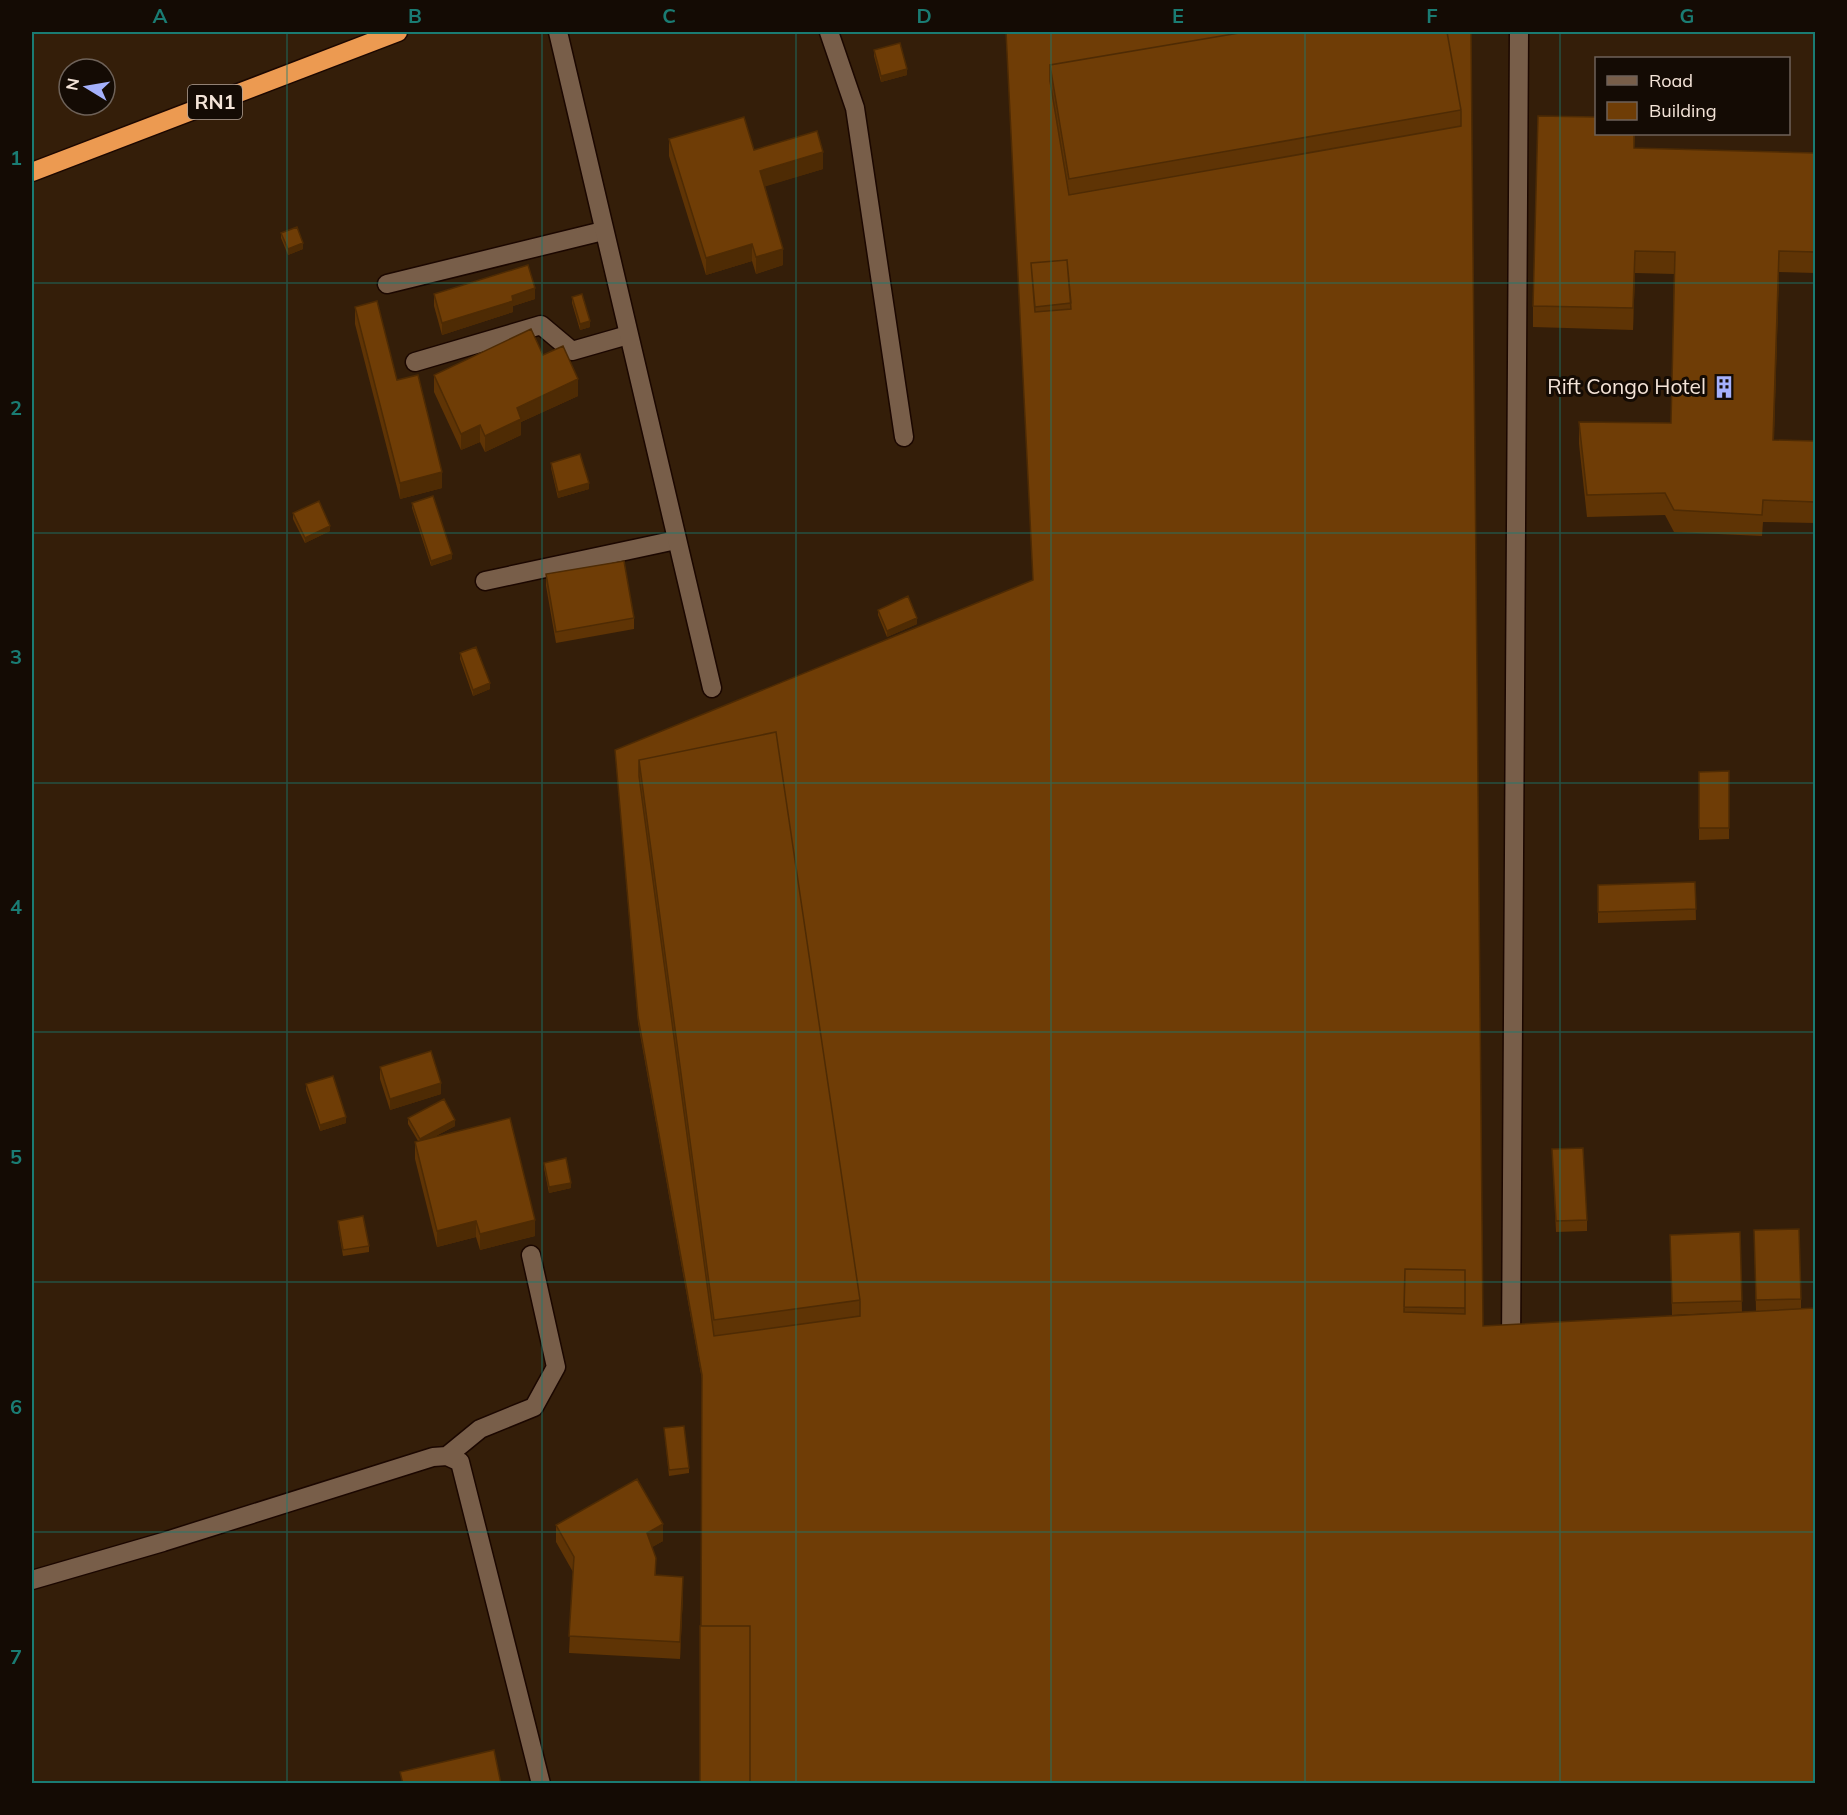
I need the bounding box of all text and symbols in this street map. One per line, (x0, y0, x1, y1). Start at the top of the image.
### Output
text: A (153, 3, 168, 28)
text: B (408, 3, 422, 28)
text: C (662, 3, 676, 28)
text: D (916, 3, 932, 28)
text: E (1172, 3, 1184, 28)
text: F (1426, 3, 1438, 28)
text: G (1680, 3, 1694, 28)
north arrow (57, 57, 117, 117)
legend (1595, 57, 1790, 135)
text: Road (1649, 69, 1693, 92)
text: N (61, 76, 83, 92)
road number: RN1 (188, 85, 242, 119)
text: Building (1649, 99, 1717, 122)
text: 1 (10, 145, 22, 170)
place label: Rift Congo Hotel (1547, 373, 1706, 399)
building icon: Rift Congo Hotel (1711, 374, 1737, 400)
text: 2 (10, 395, 22, 420)
text: 3 (10, 644, 22, 669)
text: 4 (10, 894, 22, 919)
text: 5 (10, 1144, 22, 1169)
text: 6 (10, 1394, 22, 1419)
text: 7 (10, 1644, 22, 1669)

